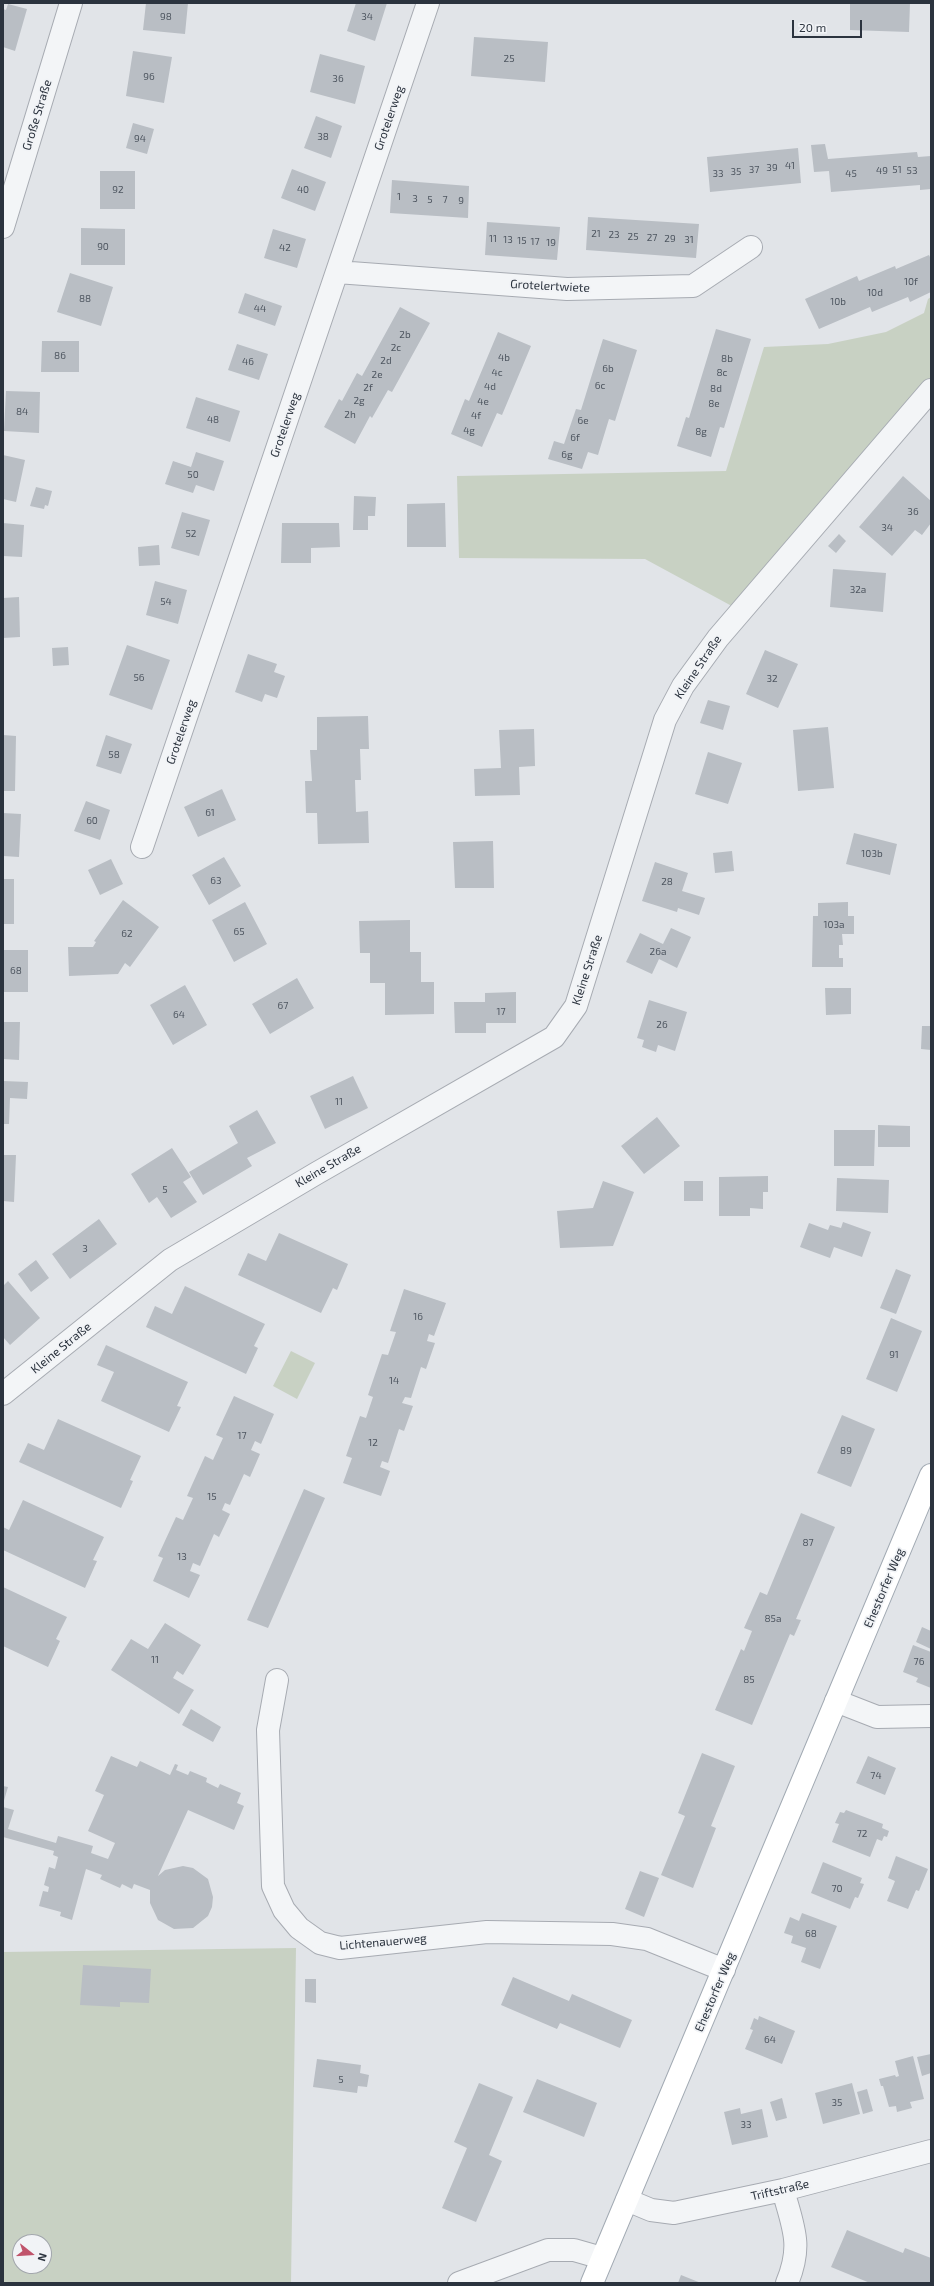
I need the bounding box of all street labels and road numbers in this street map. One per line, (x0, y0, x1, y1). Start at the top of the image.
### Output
street label: Große Straße (19, 78, 55, 152)
street label: Grotelerweg (371, 84, 407, 152)
street label: Grotelertwiete (510, 277, 590, 295)
street label: Grotelerweg (267, 391, 303, 459)
street label: Kleine Straße (672, 633, 724, 701)
street label: Grotelerweg (163, 698, 199, 766)
street label: Kleine Straße (569, 933, 605, 1007)
street label: Kleine Straße (293, 1141, 363, 1191)
street label: Kleine Straße (28, 1319, 94, 1377)
street label: Ehestorfer Weg (861, 1546, 907, 1630)
street label: Lichtenauerweg (339, 1931, 427, 1953)
street label: Ehestorfer Weg (692, 1950, 738, 2034)
street label: Triftstraße (749, 2176, 811, 2204)

